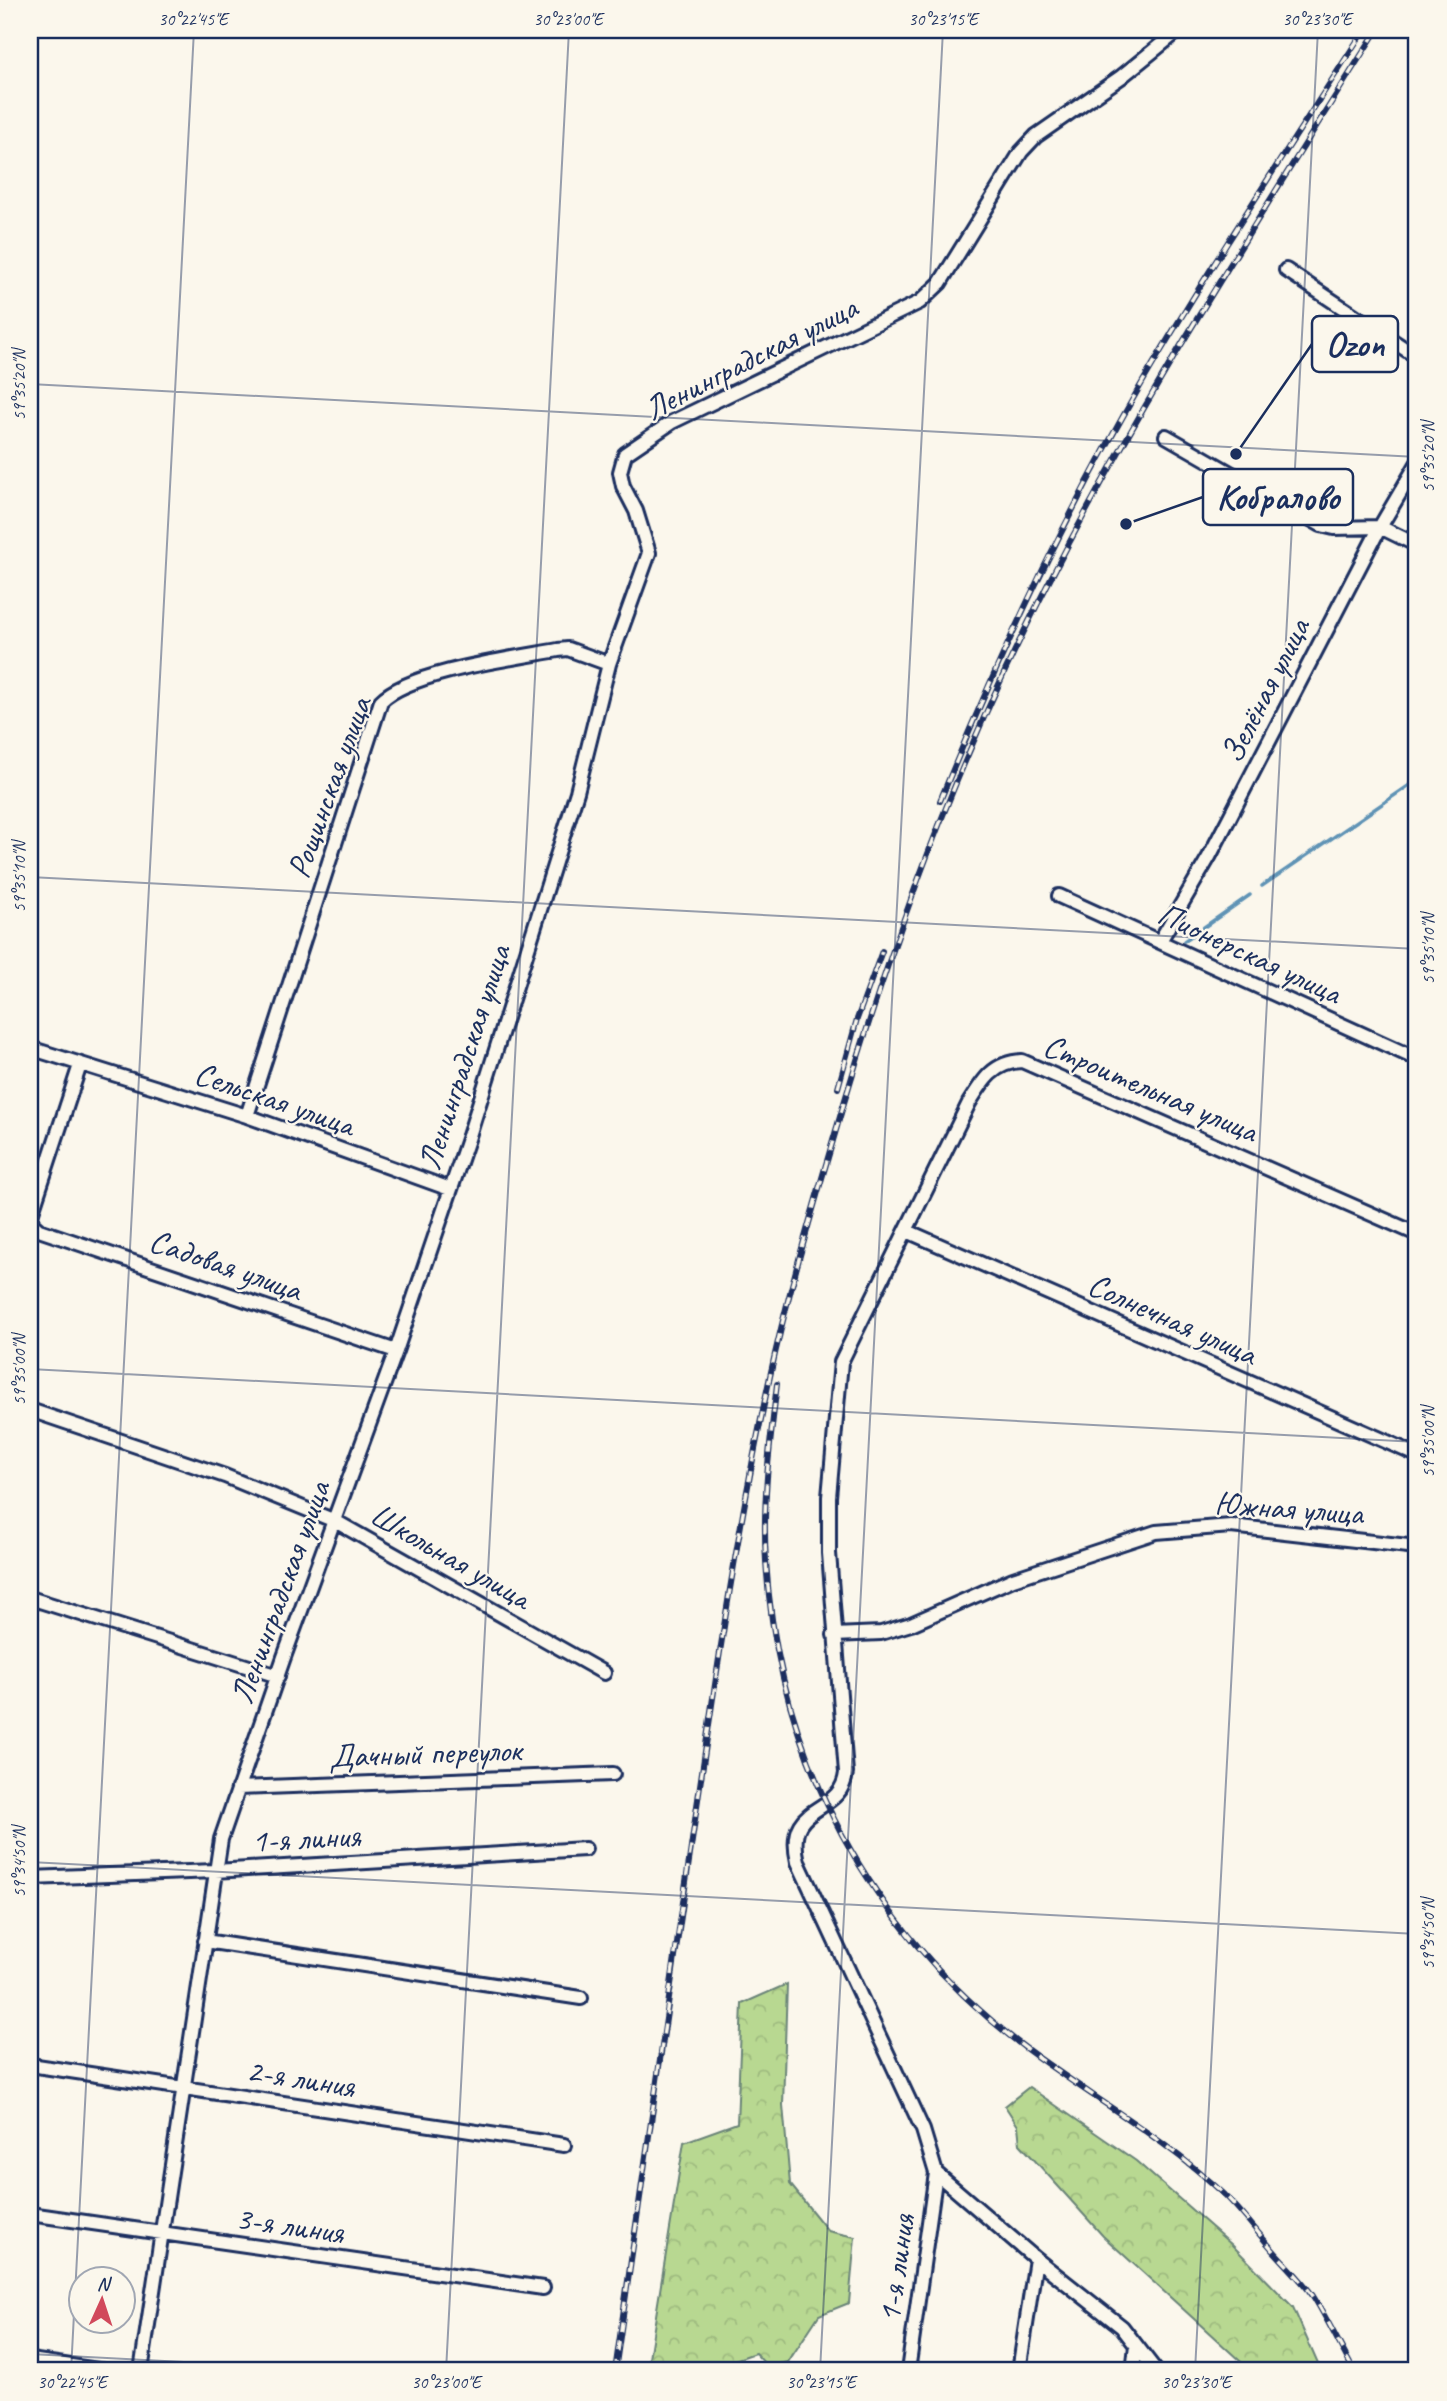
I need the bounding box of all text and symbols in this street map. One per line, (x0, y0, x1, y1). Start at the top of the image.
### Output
text: 30°22'45"E (158, 8, 230, 30)
text: 30°23'00"E (533, 8, 605, 30)
text: 30°23'15"E (908, 8, 980, 30)
text: 30°23'30"E (1282, 8, 1354, 30)
street label: Ленинградская улица (637, 285, 866, 430)
callout: Ozon (1312, 316, 1398, 372)
text: Ozon (1326, 322, 1385, 367)
text: 59°35'20"N (8, 346, 30, 420)
text: 59°35'20"N (1417, 418, 1439, 492)
callout: Кобралово (1203, 469, 1353, 525)
text: Кобралово (1217, 475, 1341, 520)
street label: Зелёная улица (1211, 610, 1320, 770)
street label: Рощинская улица (277, 689, 382, 883)
text: 59°35'10"N (8, 838, 30, 912)
street label: Пионерская улица (1151, 892, 1350, 1014)
text: 59°35'10"N (1417, 910, 1439, 984)
street label: Ленинградская улица (408, 938, 521, 1175)
street label: Строительная улица (1037, 1024, 1265, 1153)
street label: Сельская улица (189, 1052, 362, 1147)
street label: Садовая улица (144, 1219, 310, 1311)
street label: Солнечная улица (1082, 1263, 1266, 1376)
text: 59°35'00"N (8, 1331, 30, 1405)
text: 59°35'00"N (1417, 1403, 1439, 1477)
street label: Ленинградская улица (220, 1474, 340, 1709)
street label: Южная улица (1213, 1482, 1366, 1534)
street label: Школьная улица (363, 1493, 540, 1620)
street label: Дачный переулок (328, 1729, 525, 1777)
street label: 1-я линия (251, 1814, 363, 1862)
text: 59°34'50"N (8, 1823, 30, 1897)
text: 59°34'50"N (1417, 1895, 1439, 1969)
street label: 2-я линия (244, 2049, 359, 2107)
street label: 3-я линия (233, 2197, 348, 2254)
street label: 1-я линия (868, 2210, 925, 2325)
north arrow (66, 2264, 136, 2334)
text: N (96, 2272, 113, 2296)
text: 30°22'45"E (37, 2371, 109, 2393)
text: 30°23'00"E (411, 2371, 483, 2393)
text: 30°23'15"E (786, 2371, 858, 2393)
text: 30°23'30"E (1161, 2371, 1233, 2393)

